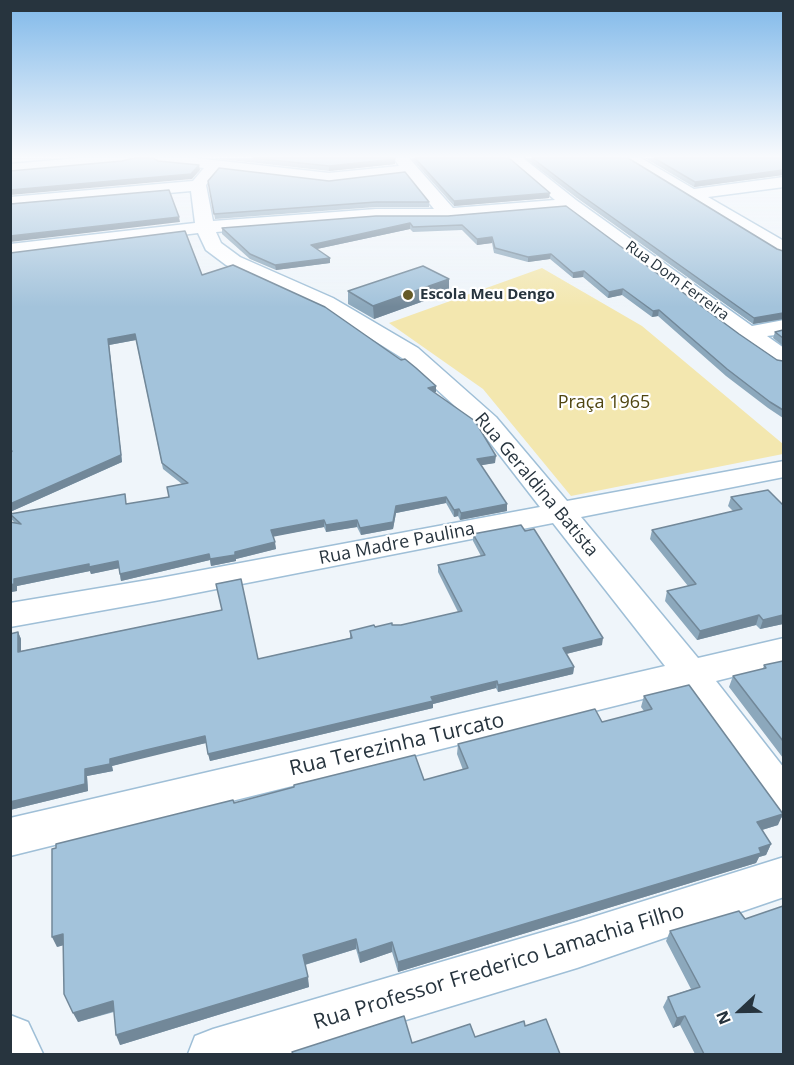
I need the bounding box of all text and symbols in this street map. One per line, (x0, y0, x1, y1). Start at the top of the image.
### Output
street label: Rua Dom Ferreira (622, 237, 732, 325)
place label: Escola Meu Dengo (420, 286, 555, 304)
marker: Escola Meu Dengo (401, 288, 415, 302)
park label: Praça 1965 (558, 392, 650, 414)
street label: Rua Geraldina Batista (470, 409, 602, 561)
street label: Rua Madre Paulina (317, 518, 477, 570)
street label: Rua Terezinha Turcato (287, 708, 507, 782)
street label: Rua Professor Frederico Lamachia Filho (311, 898, 687, 1036)
north arrow (710, 981, 770, 1041)
text: N (711, 1008, 736, 1028)

